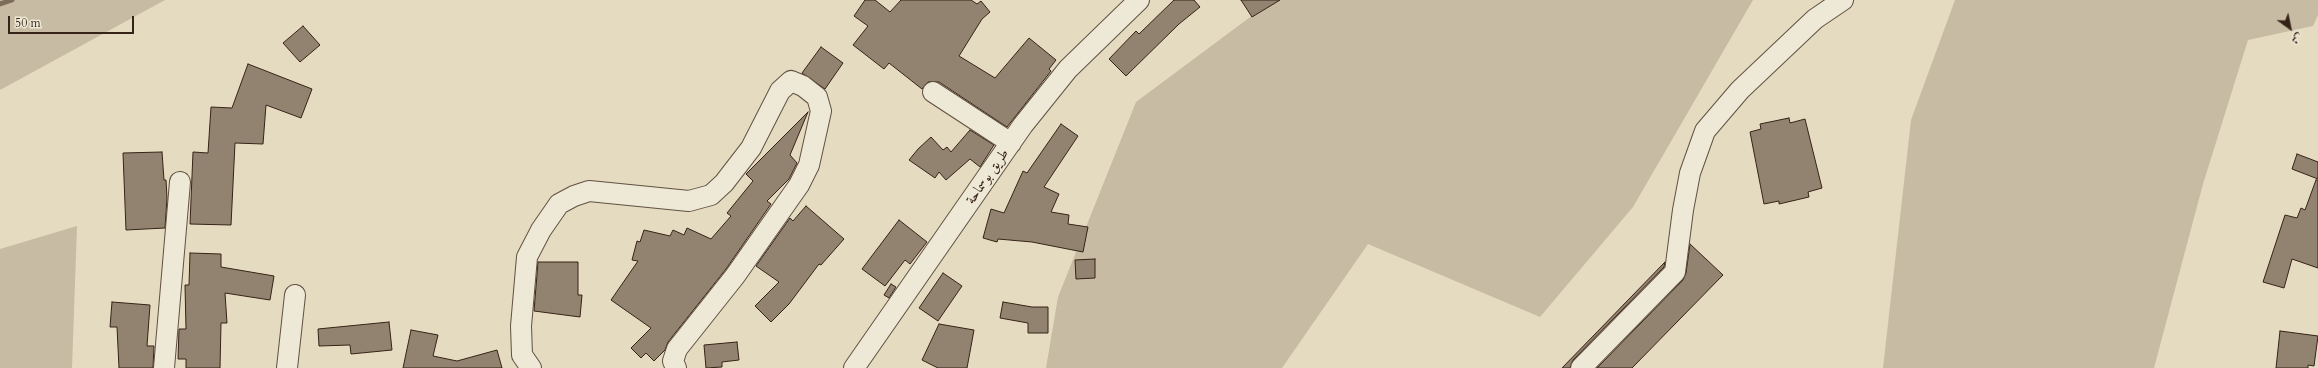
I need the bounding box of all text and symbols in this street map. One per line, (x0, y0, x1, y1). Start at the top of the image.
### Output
scale bar (10, 8, 136, 34)
north arrow (2270, 8, 2310, 48)
text: 50 m (15, 15, 41, 31)
text: ش (2288, 29, 2305, 48)
street label: طريق بوسماحة (963, 146, 1013, 208)

